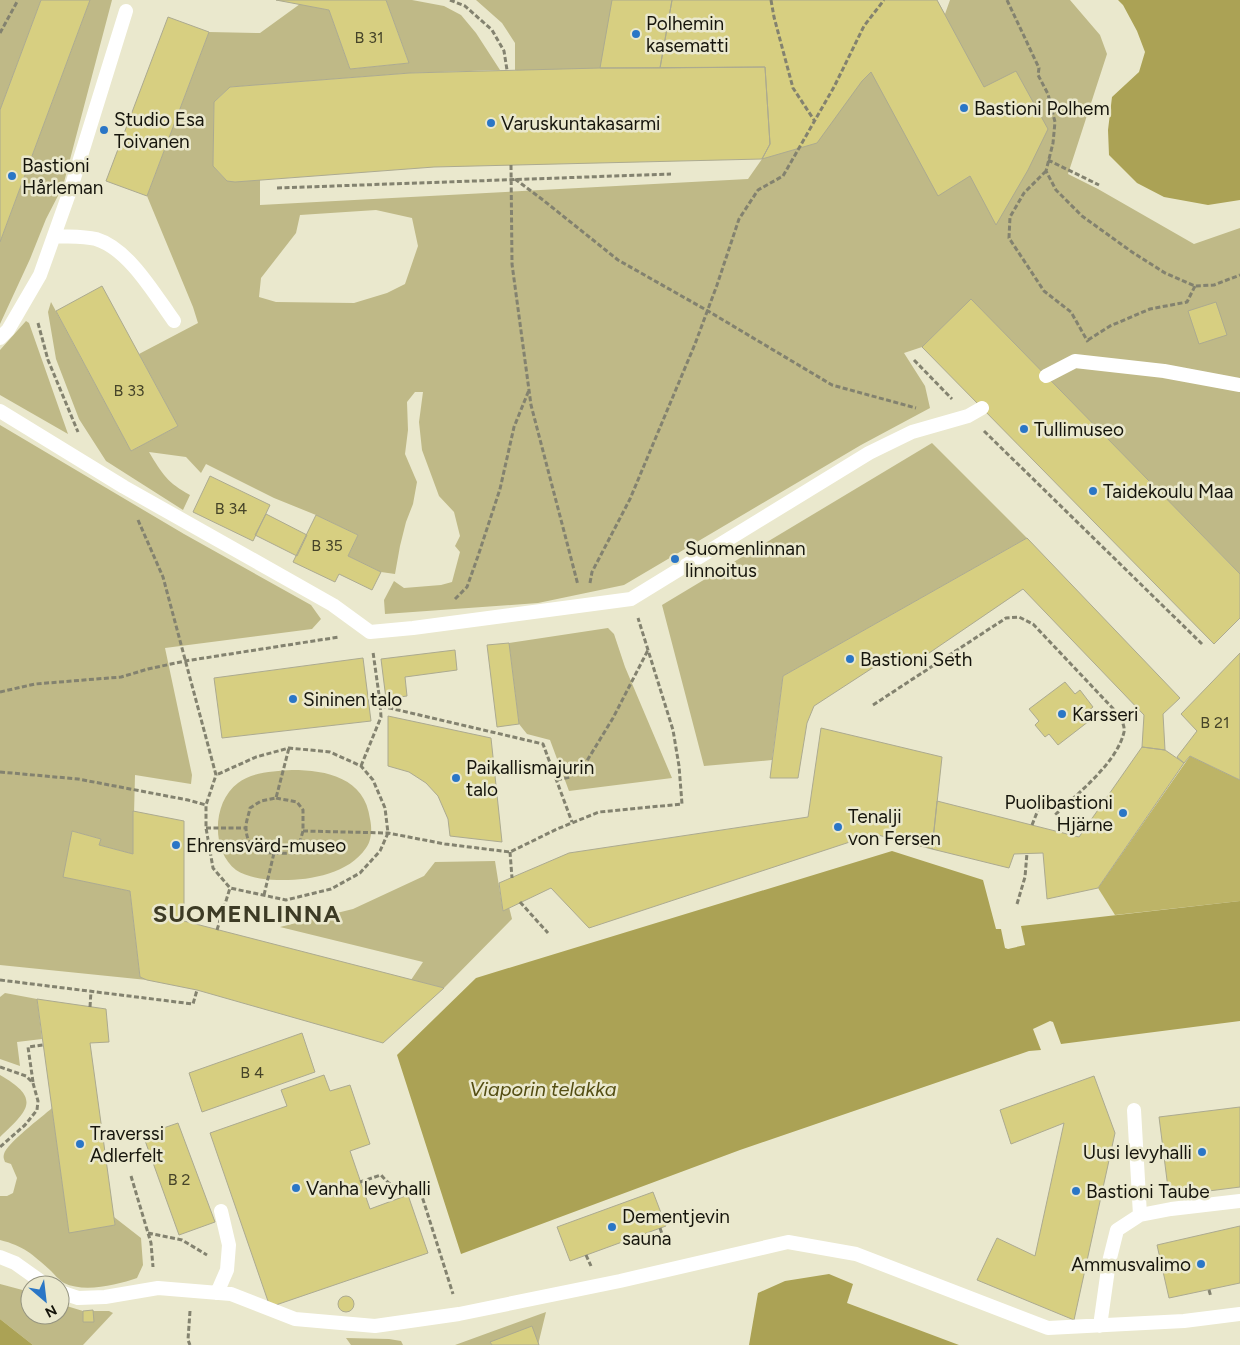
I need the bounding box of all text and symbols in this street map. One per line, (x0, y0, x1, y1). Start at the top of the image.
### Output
place label: Polhemin kasematti (646, 12, 729, 57)
house number: B 31 (354, 28, 384, 47)
marker: Polhemin kasematti (630, 28, 642, 40)
place label: Bastioni Polhem (974, 97, 1110, 120)
marker: Bastioni Polhem (958, 102, 970, 114)
place label: Studio Esa Toivanen (114, 108, 205, 153)
place label: Varuskuntakasarmi (501, 112, 660, 135)
marker: Varuskuntakasarmi (485, 117, 497, 129)
marker: Studio Esa Toivanen (98, 124, 110, 136)
place label: Bastioni Hårleman (22, 154, 103, 199)
marker: Bastioni Hårleman (6, 170, 18, 182)
house number: B 33 (113, 381, 145, 400)
place label: Tullimuseo (1034, 418, 1124, 441)
marker: Tullimuseo (1018, 423, 1030, 435)
place label: Taidekoulu Maa (1103, 480, 1233, 503)
marker: Taidekoulu Maa (1087, 485, 1099, 497)
house number: B 34 (215, 499, 247, 518)
house number: B 35 (311, 536, 343, 555)
place label: Suomenlinnan linnoitus (685, 537, 806, 582)
marker: Suomenlinnan linnoitus (669, 553, 681, 565)
place label: Bastioni Seth (860, 648, 972, 671)
marker: Bastioni Seth (844, 653, 856, 665)
place label: Sininen talo (303, 688, 402, 711)
marker: Sininen talo (287, 693, 299, 705)
place label: Karsseri (1072, 703, 1138, 726)
marker: Karsseri (1056, 708, 1068, 720)
house number: B 21 (1200, 713, 1230, 732)
place label: Paikallismajurin talo (466, 756, 594, 801)
marker: Paikallismajurin talo (450, 772, 462, 784)
place label: Puolibastioni Hjärne (1005, 791, 1113, 836)
place label: Tenalji von Fersen (848, 805, 941, 850)
marker: Puolibastioni Hjärne (1117, 807, 1129, 819)
marker: Tenalji von Fersen (832, 821, 844, 833)
place label: Ehrensvärd-museo (186, 834, 346, 857)
marker: Ehrensvärd-museo (170, 839, 182, 851)
district label: SUOMENLINNA (153, 899, 341, 928)
house number: B 4 (240, 1063, 264, 1082)
water label: Viaporin telakka (469, 1077, 617, 1101)
place label: Traverssi Adlerfelt (90, 1122, 164, 1167)
marker: Traverssi Adlerfelt (74, 1138, 86, 1150)
place label: Uusi levyhalli (1083, 1141, 1192, 1164)
marker: Uusi levyhalli (1196, 1146, 1208, 1158)
house number: B 2 (168, 1170, 190, 1189)
place label: Vanha levyhalli (306, 1177, 431, 1200)
place label: Bastioni Taube (1086, 1180, 1210, 1203)
marker: Vanha levyhalli (290, 1182, 302, 1194)
marker: Bastioni Taube (1070, 1185, 1082, 1197)
place label: Dementjevin sauna (622, 1205, 730, 1250)
marker: Dementjevin sauna (606, 1221, 618, 1233)
place label: Ammusvalimo (1071, 1253, 1191, 1276)
marker: Ammusvalimo (1195, 1258, 1207, 1270)
north arrow (20, 1275, 70, 1325)
text: N (42, 1301, 60, 1321)

